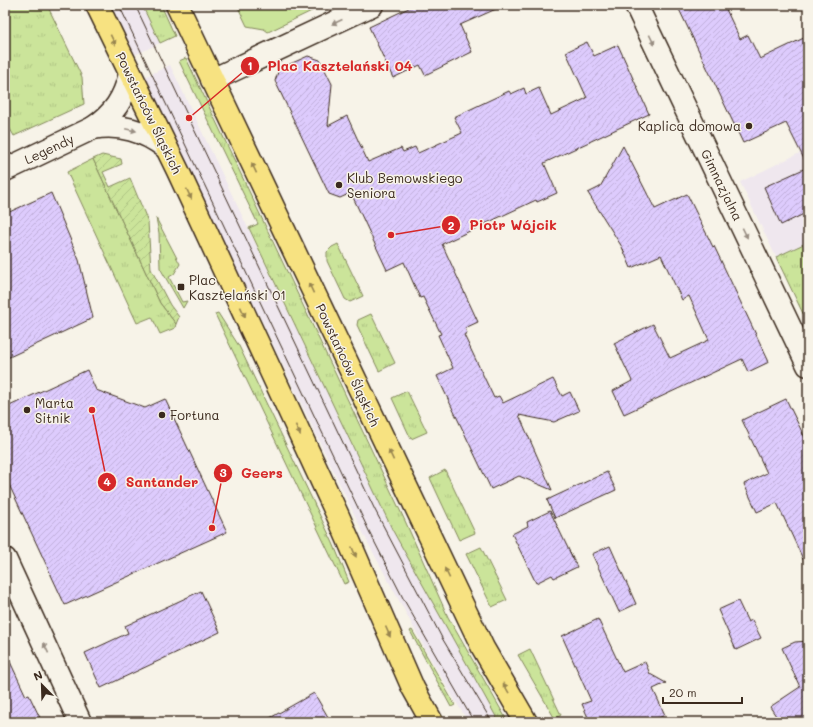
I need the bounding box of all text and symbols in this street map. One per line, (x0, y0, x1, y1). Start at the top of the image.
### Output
one-way arrow (331, 19, 342, 25)
one-way arrow (110, 34, 116, 45)
one-way arrow (649, 34, 655, 46)
street label: Powstańców Śląskich (113, 49, 186, 177)
callout: Plac Kasztelański 04 (240, 53, 421, 79)
text: Plac Kasztelański 04 (267, 56, 413, 75)
text: 1 (247, 57, 253, 73)
place label: Kaplica domowa (638, 117, 741, 134)
marker: Kaplica domowa (744, 121, 754, 131)
one-way arrow (125, 127, 138, 133)
street label: Legendy (21, 130, 76, 167)
street label: Gimnazjalna (698, 146, 747, 223)
one-way arrow (251, 162, 257, 174)
place label: Klub Bemowskiego Seniora (347, 169, 463, 201)
marker: Klub Bemowskiego Seniora (334, 180, 344, 190)
one-way arrow (186, 189, 192, 201)
callout: Piotr Wójcik (441, 212, 565, 238)
text: Piotr Wójcik (469, 215, 557, 234)
text: 2 (448, 217, 455, 233)
one-way arrow (742, 227, 748, 239)
place label: Plac Kasztelański 01 (189, 271, 286, 303)
marker: Plac Kasztelański 01 (176, 282, 186, 292)
one-way arrow (308, 282, 314, 293)
street label: Powstańców Śląskich (313, 301, 384, 429)
one-way arrow (240, 307, 246, 318)
place label: Marta Sitnik (35, 394, 74, 426)
marker: Marta Sitnik (22, 405, 32, 415)
place label: Fortuna (170, 406, 220, 423)
marker: Fortuna (157, 410, 167, 420)
one-way arrow (295, 425, 301, 436)
one-way arrow (388, 450, 394, 461)
callout: Geers (213, 460, 291, 486)
text: Geers (241, 463, 283, 482)
text: 3 (219, 464, 227, 480)
callout: Santander (97, 469, 206, 495)
text: Santander (126, 472, 198, 491)
text: 4 (103, 473, 111, 489)
one-way arrow (351, 547, 357, 559)
one-way arrow (444, 567, 450, 578)
one-way arrow (385, 626, 392, 638)
one-way arrow (43, 642, 49, 654)
north arrow (22, 665, 62, 705)
text: N (31, 667, 45, 684)
scale bar (663, 679, 742, 705)
one-way arrow (503, 682, 510, 694)
text: 20 m (669, 684, 697, 700)

